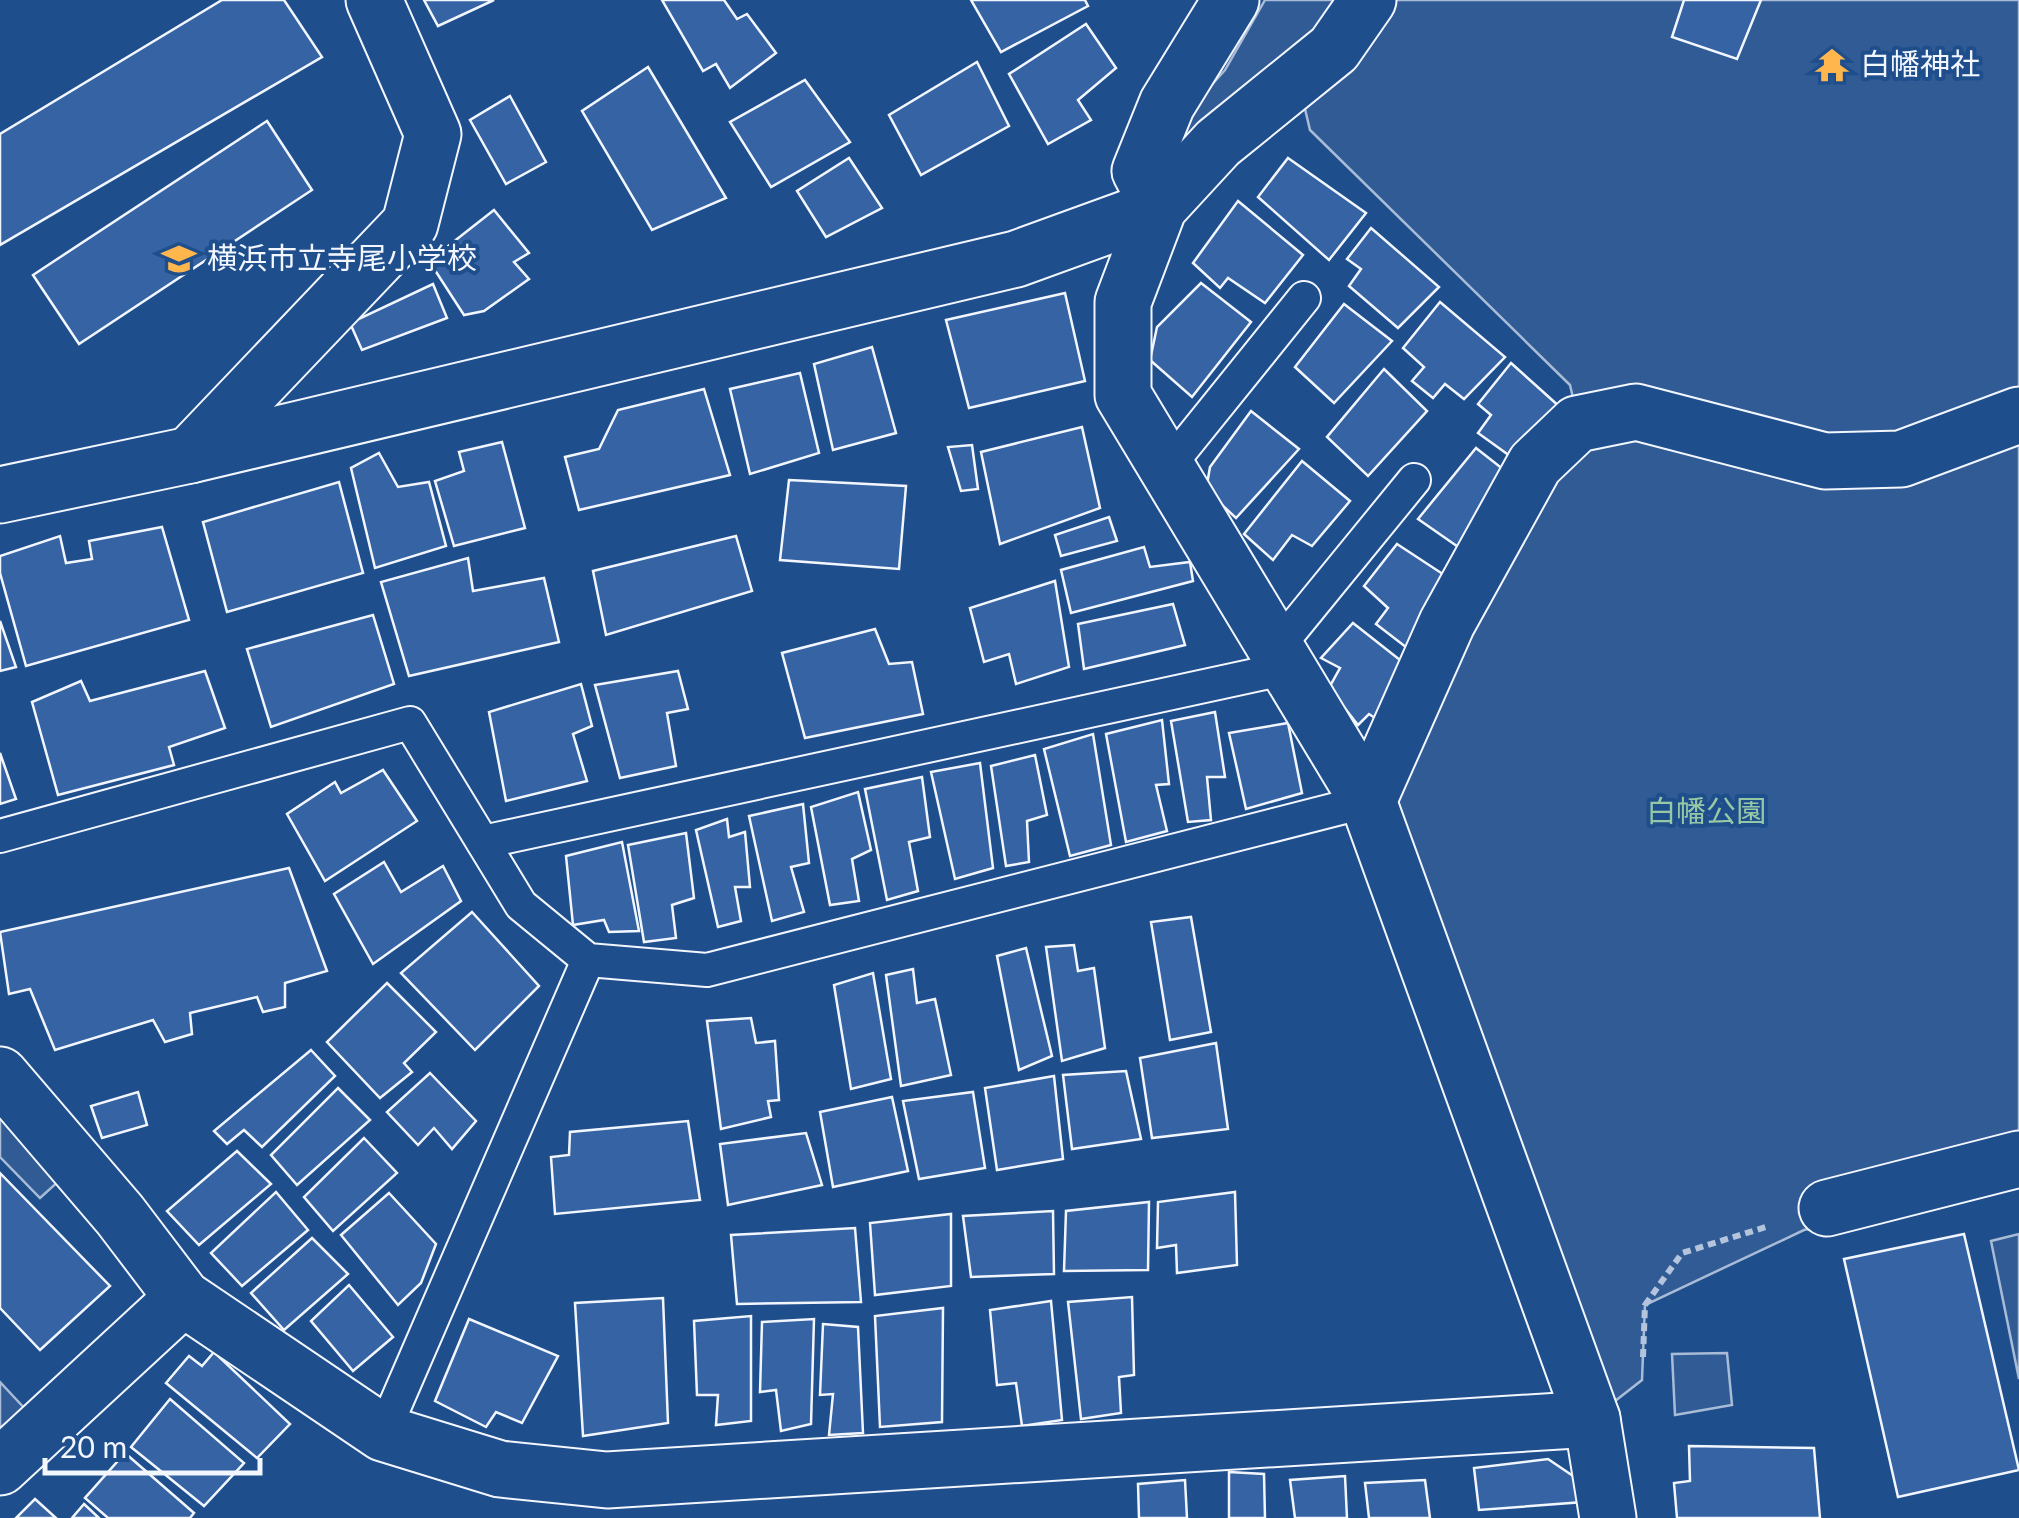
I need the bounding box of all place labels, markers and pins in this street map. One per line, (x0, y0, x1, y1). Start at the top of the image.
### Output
place label: 白幡神社 (1860, 45, 1980, 81)
temple icon: 白幡神社 (1813, 46, 1851, 84)
place label: 横浜市立寺尾小学校 (207, 239, 477, 275)
school or university icon: 横浜市立寺尾小学校 (160, 240, 198, 278)

